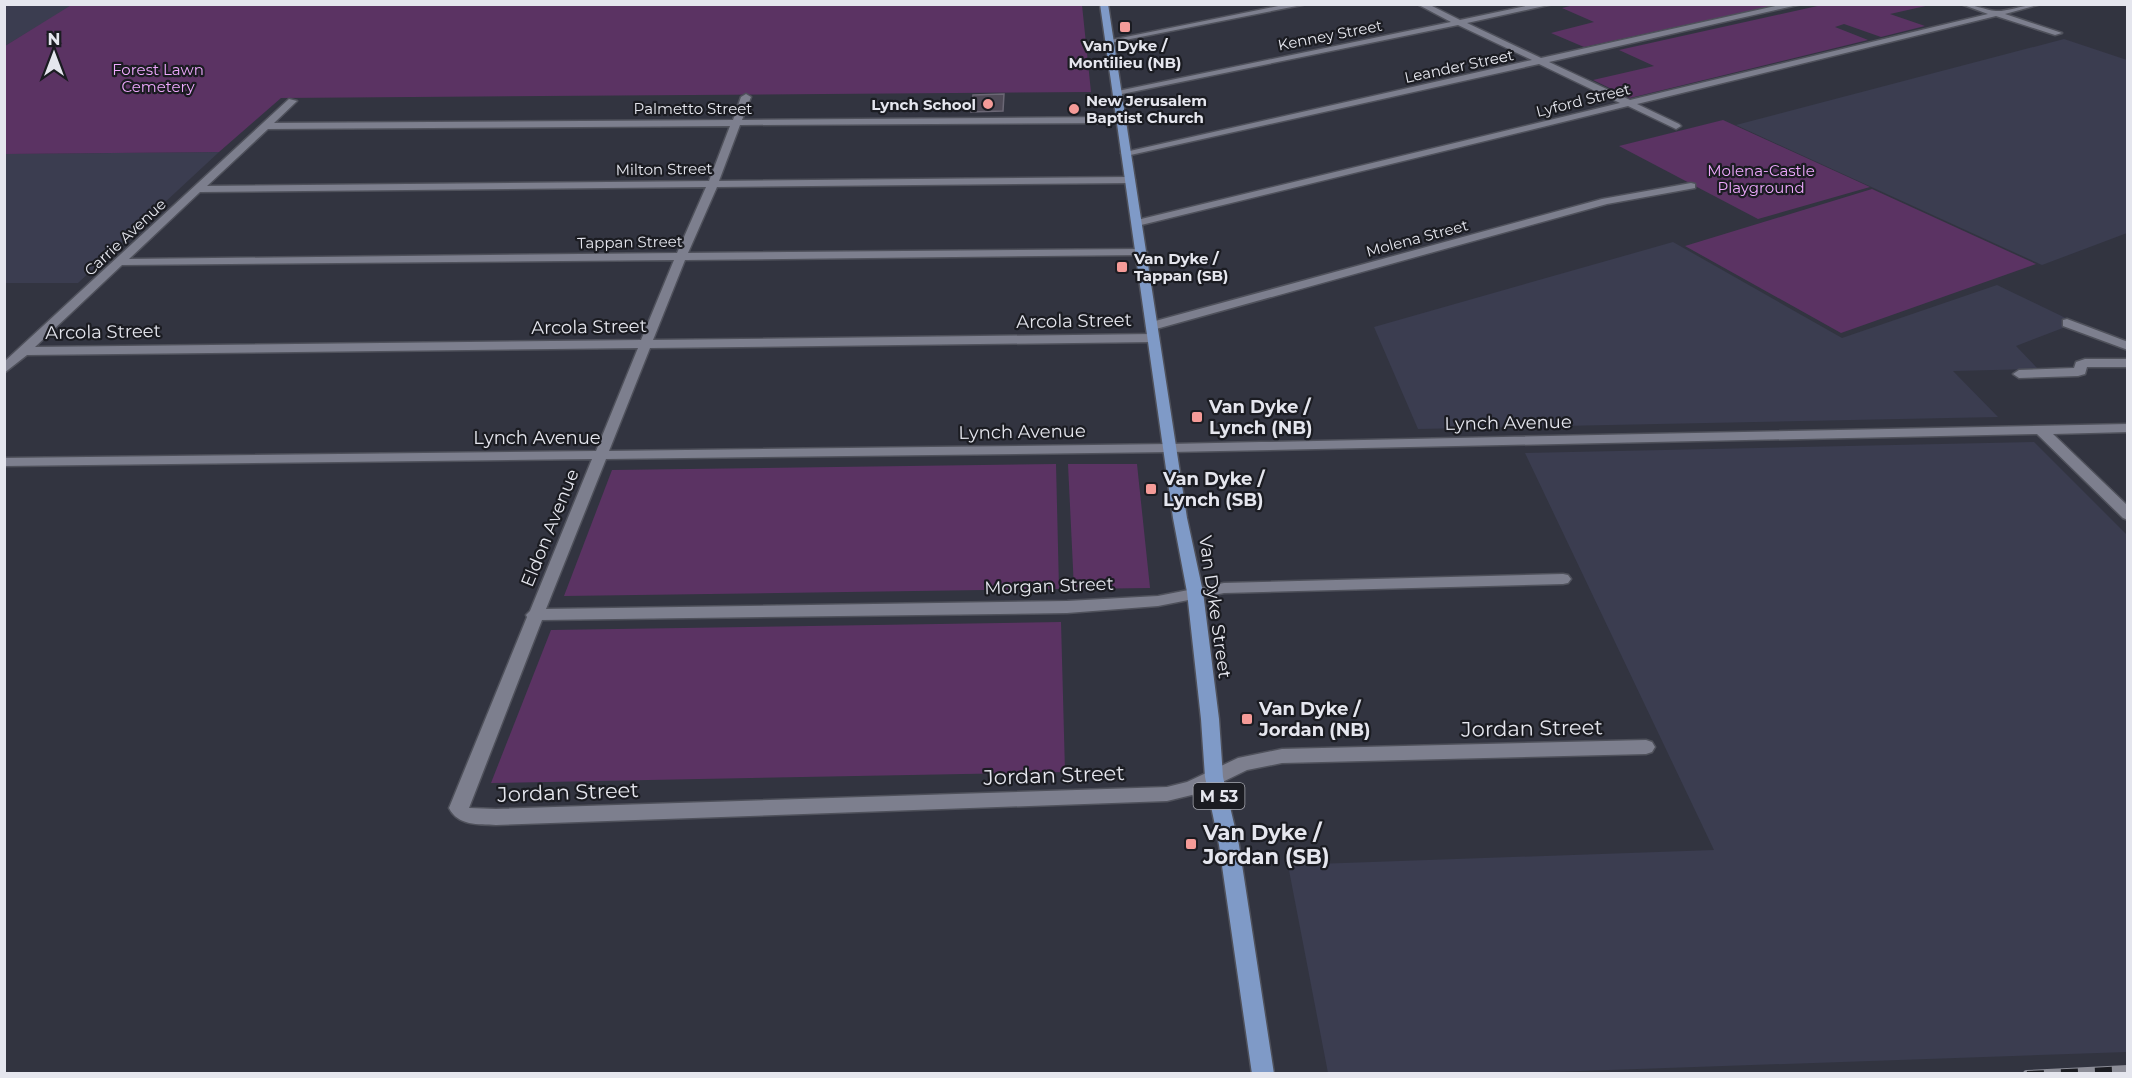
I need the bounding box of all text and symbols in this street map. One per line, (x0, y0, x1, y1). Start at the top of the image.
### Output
street label: Kenney Street (1276, 16, 1384, 54)
marker: Van Dyke / Montilieu (NB) (1118, 20, 1132, 34)
north arrow (24, 24, 84, 84)
text: N (48, 30, 60, 49)
place label: Van Dyke / Montilieu (NB) (1069, 36, 1181, 72)
street label: Leander Street (1403, 45, 1515, 87)
park label: Forest Lawn Cemetery (112, 60, 204, 96)
street label: Lyford Street (1534, 79, 1632, 121)
place label: New Jerusalem Baptist Church (1086, 91, 1207, 127)
place label: Lynch School (871, 95, 976, 114)
marker: Lynch School (981, 97, 995, 111)
street label: Palmetto Street (634, 99, 752, 118)
marker: New Jerusalem Baptist Church (1067, 102, 1081, 116)
street label: Milton Street (615, 159, 713, 179)
park label: Molena-Castle Playground (1707, 161, 1815, 197)
street label: Carrie Avenue (80, 194, 170, 280)
street label: Molena Street (1364, 215, 1470, 261)
street label: Tappan Street (577, 232, 683, 252)
place label: Van Dyke / Tappan (SB) (1133, 249, 1228, 285)
marker: Van Dyke / Tappan (SB) (1115, 260, 1129, 274)
street label: Arcola Street (1016, 309, 1132, 333)
street label: Arcola Street (531, 315, 647, 339)
street label: Arcola Street (45, 320, 161, 344)
place label: Van Dyke / Lynch (NB) (1208, 396, 1312, 439)
marker: Van Dyke / Lynch (NB) (1190, 410, 1204, 424)
street label: Lynch Avenue (1444, 411, 1572, 435)
street label: Lynch Avenue (958, 420, 1086, 444)
street label: Lynch Avenue (473, 427, 601, 449)
street label: Eldon Avenue (516, 466, 584, 590)
place label: Van Dyke / Lynch (SB) (1162, 468, 1266, 511)
marker: Van Dyke / Lynch (SB) (1144, 482, 1158, 496)
street label: Van Dyke Street (1194, 534, 1236, 680)
street label: Morgan Street (984, 573, 1114, 599)
place label: Van Dyke / Jordan (NB) (1258, 698, 1370, 741)
marker: Van Dyke / Jordan (NB) (1240, 712, 1254, 726)
street label: Jordan Street (1460, 714, 1603, 742)
street label: Jordan Street (982, 760, 1125, 790)
street label: Jordan Street (496, 777, 639, 807)
road number: M 53 (1194, 783, 1244, 809)
place label: Van Dyke / Jordan (SB) (1202, 820, 1329, 869)
marker: Van Dyke / Jordan (SB) (1184, 837, 1198, 851)

